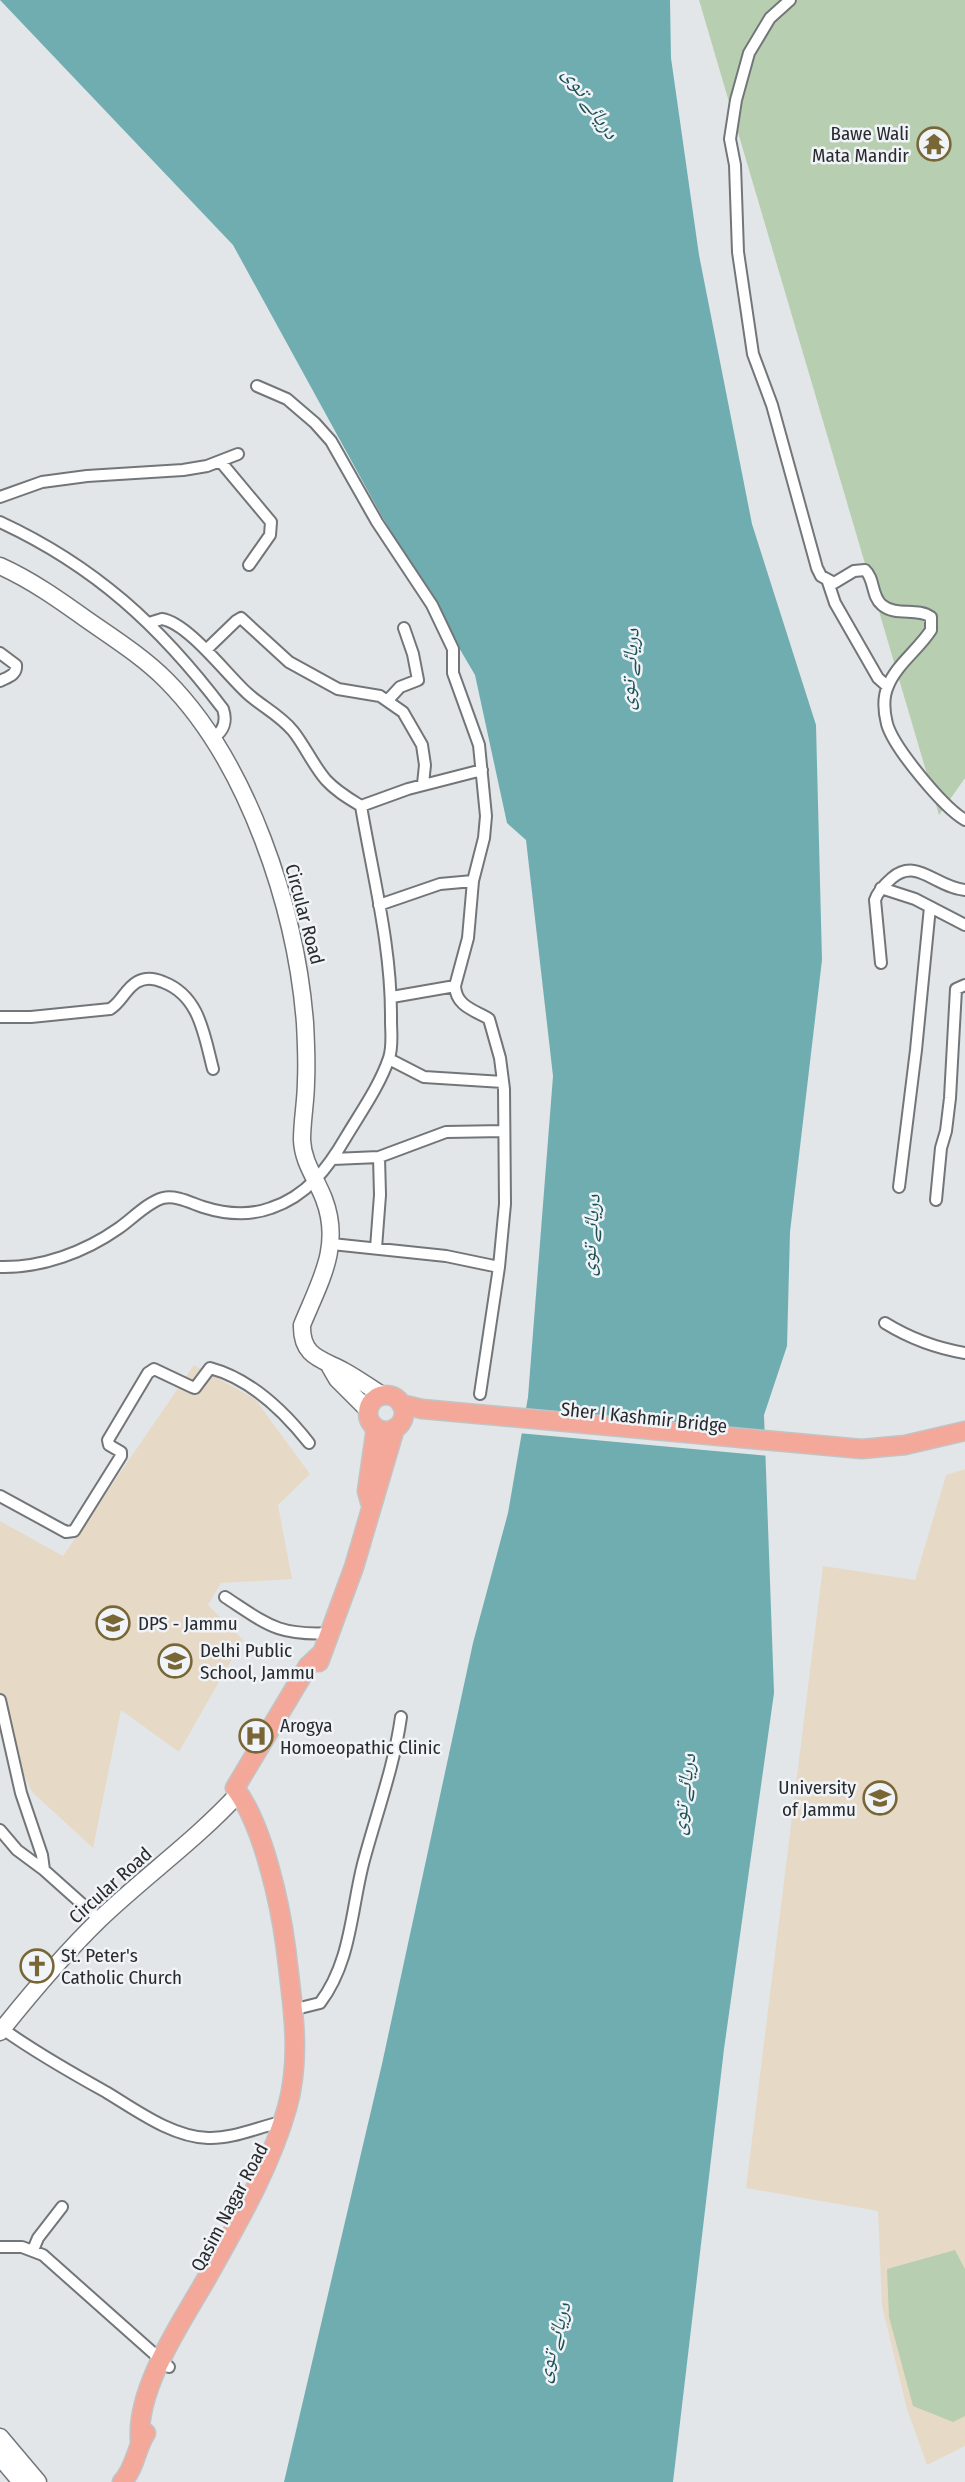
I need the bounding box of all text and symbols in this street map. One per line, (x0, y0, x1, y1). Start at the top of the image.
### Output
water label: دریائے توی (557, 62, 625, 144)
place label: Bawe Wali Mata Mandir (812, 122, 909, 167)
temple icon: Bawe Wali Mata Mandir (915, 125, 953, 163)
water label: دریائے توی (613, 627, 645, 711)
street label: Circular Road (280, 861, 329, 967)
water label: دریائے توی (574, 1193, 606, 1277)
street label: Sher I Kashmir Bridge (560, 1397, 728, 1438)
school or university icon: DPS - Jammu (94, 1604, 132, 1642)
place label: DPS - Jammu (138, 1612, 238, 1635)
place label: Delhi Public School, Jammu (200, 1639, 315, 1684)
school or university icon: Delhi Public School, Jammu (156, 1642, 194, 1680)
place label: Arogya Homoeopathic Clinic (280, 1714, 441, 1759)
hospital icon: Arogya Homoeopathic Clinic (237, 1717, 275, 1755)
water label: دریائے توی (664, 1751, 702, 1836)
place label: University of Jammu (778, 1776, 857, 1821)
school or university icon: University of Jammu (861, 1779, 899, 1817)
street label: Circular Road (64, 1842, 156, 1928)
place label: St. Peter's Catholic Church (61, 1944, 182, 1989)
church icon: St. Peter's Catholic Church (18, 1947, 56, 1985)
street label: Qasim Nagar Road (186, 2139, 273, 2275)
water label: دریائے توی (529, 2299, 577, 2385)

